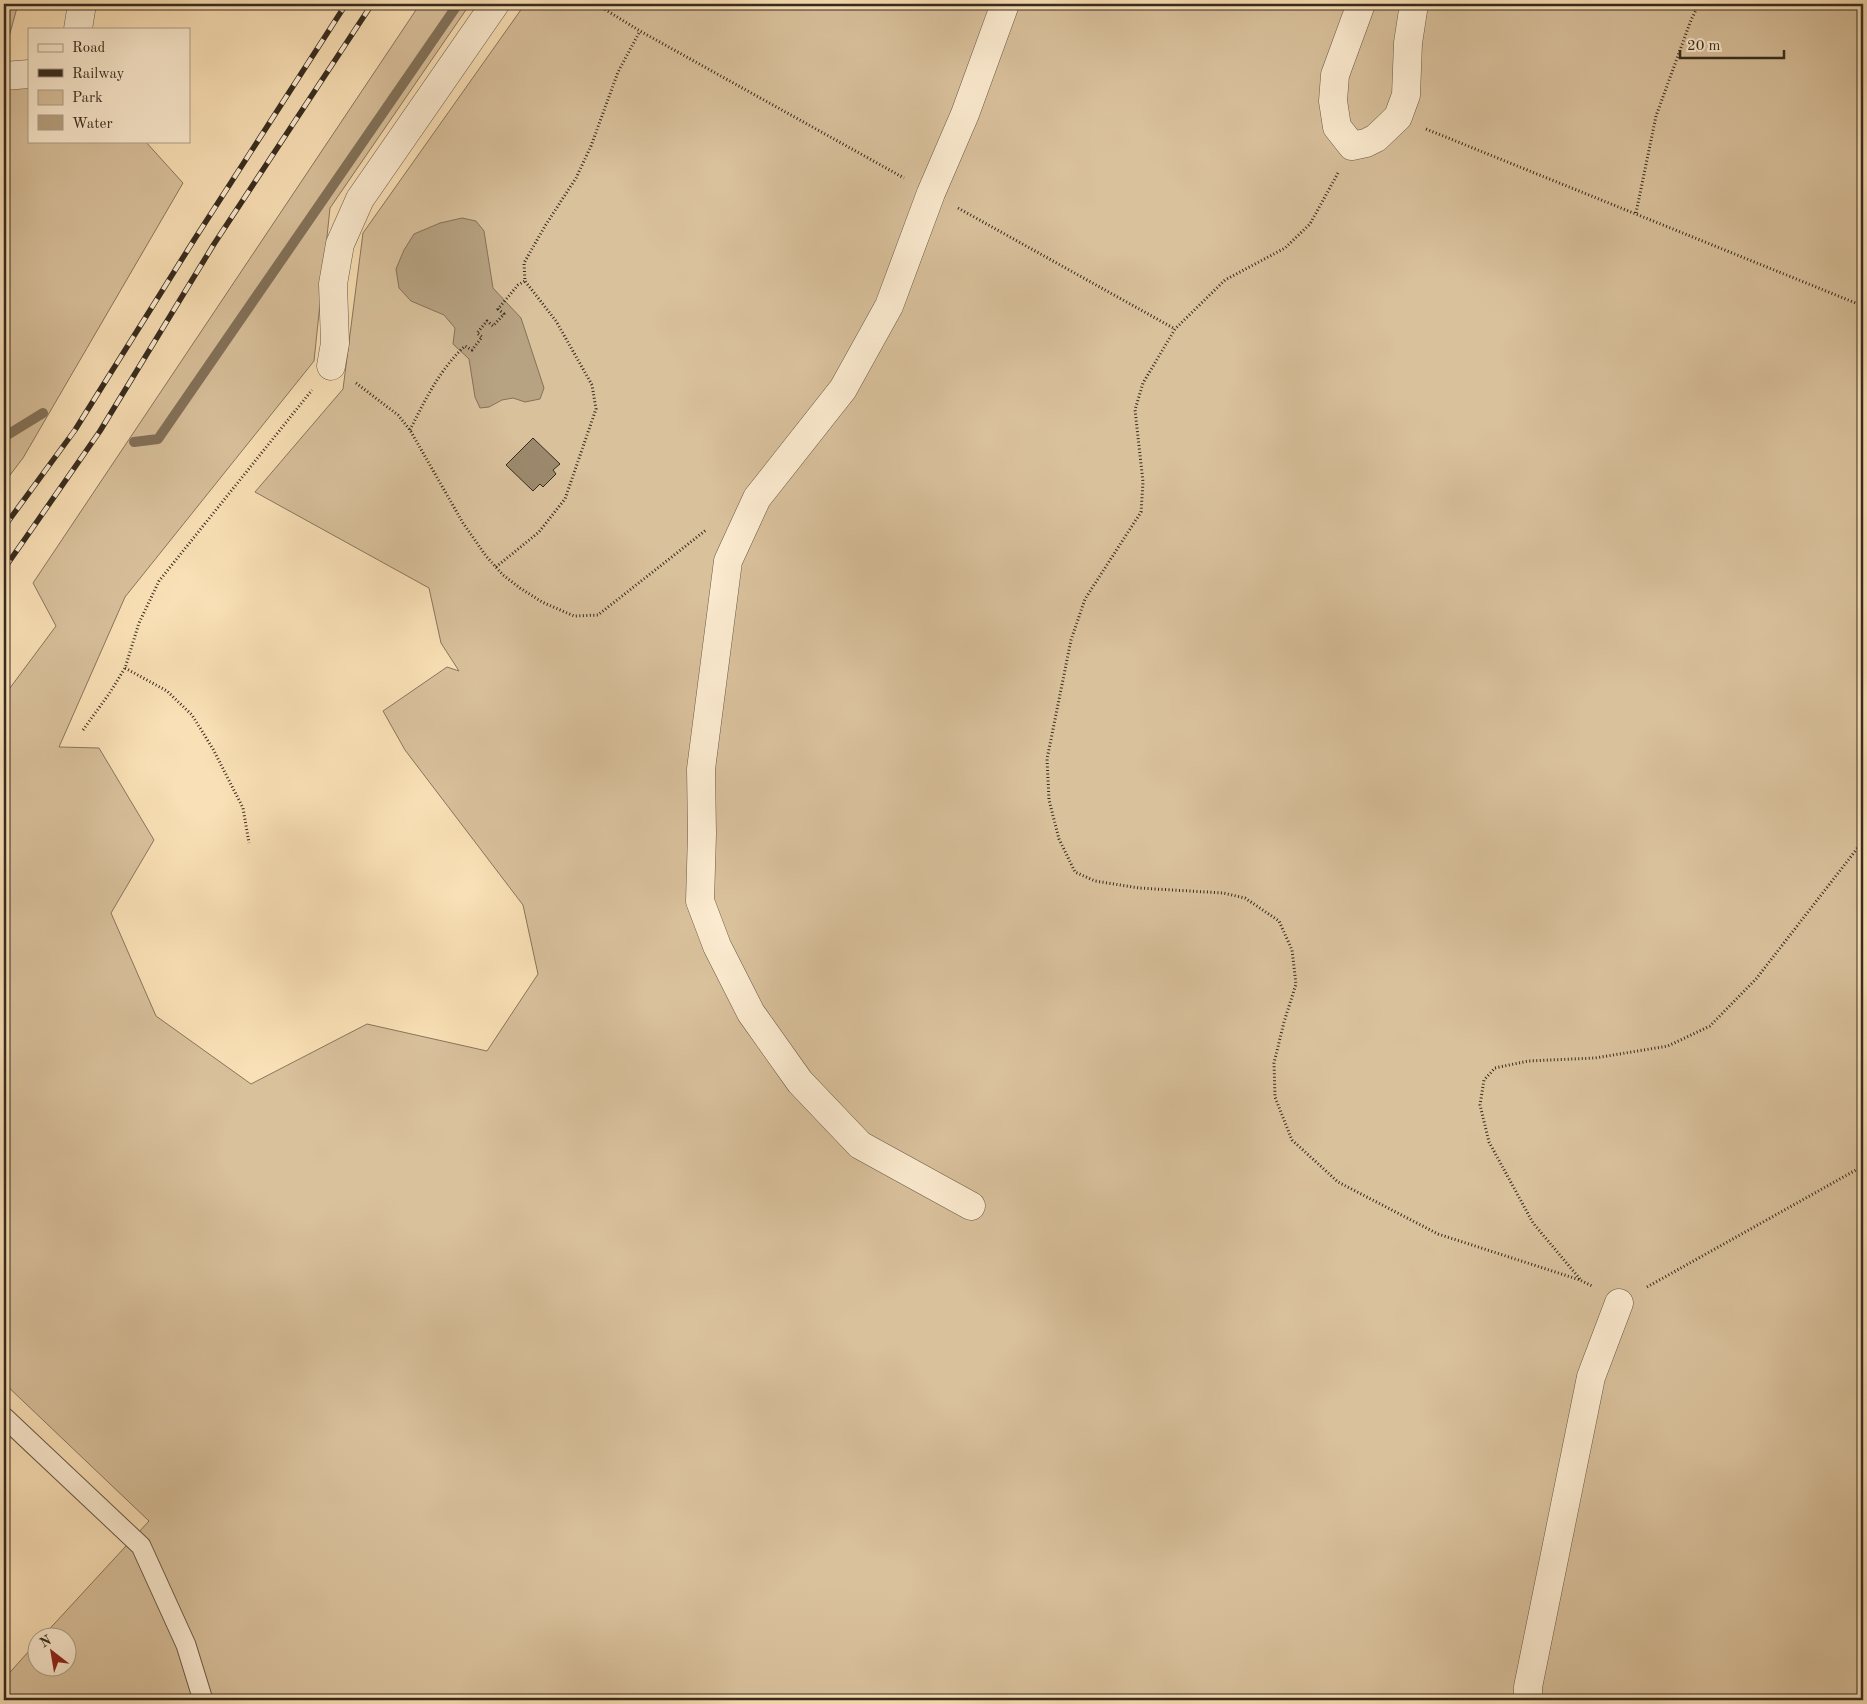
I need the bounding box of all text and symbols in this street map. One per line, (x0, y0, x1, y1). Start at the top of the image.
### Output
legend (28, 28, 190, 142)
scale bar (1680, 28, 1783, 60)
text: 20 m (1687, 39, 1721, 54)
text: Road (72, 41, 106, 56)
text: Railway (72, 67, 125, 82)
text: Park (72, 91, 103, 106)
text: Water (72, 117, 113, 132)
north arrow (28, 1626, 78, 1676)
text: N (38, 1633, 54, 1650)

